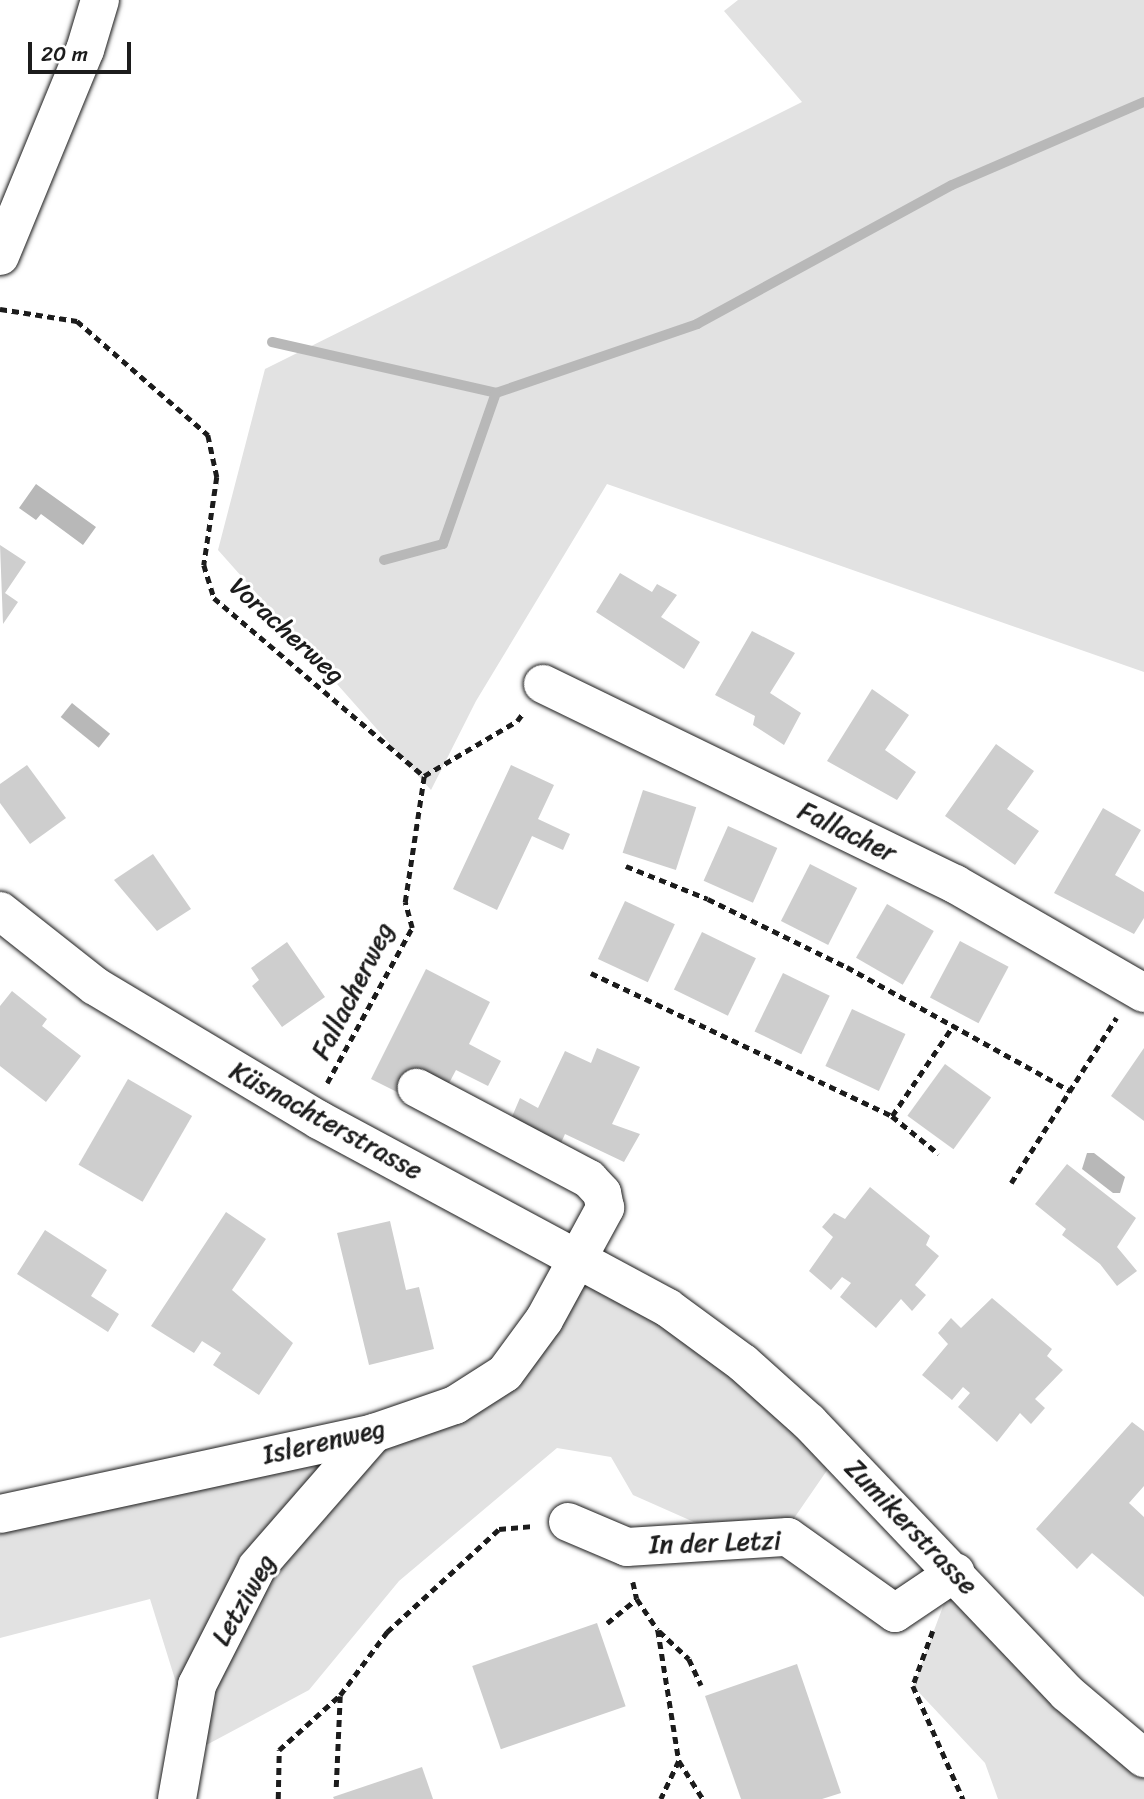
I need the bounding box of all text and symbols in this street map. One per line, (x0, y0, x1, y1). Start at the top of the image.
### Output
scale bar (32, 28, 135, 72)
text: 20 m (41, 35, 88, 73)
street label: Voracherweg (223, 571, 351, 691)
street label: Fallacher (793, 795, 901, 869)
street label: Fallacherweg (305, 917, 401, 1065)
street label: Küsnachterstrasse (224, 1055, 428, 1187)
street label: Islerenweg (260, 1413, 388, 1471)
street label: Zumikerstrasse (838, 1453, 984, 1601)
street label: In der Letzi (649, 1525, 781, 1561)
street label: Letziweg (206, 1549, 282, 1651)

